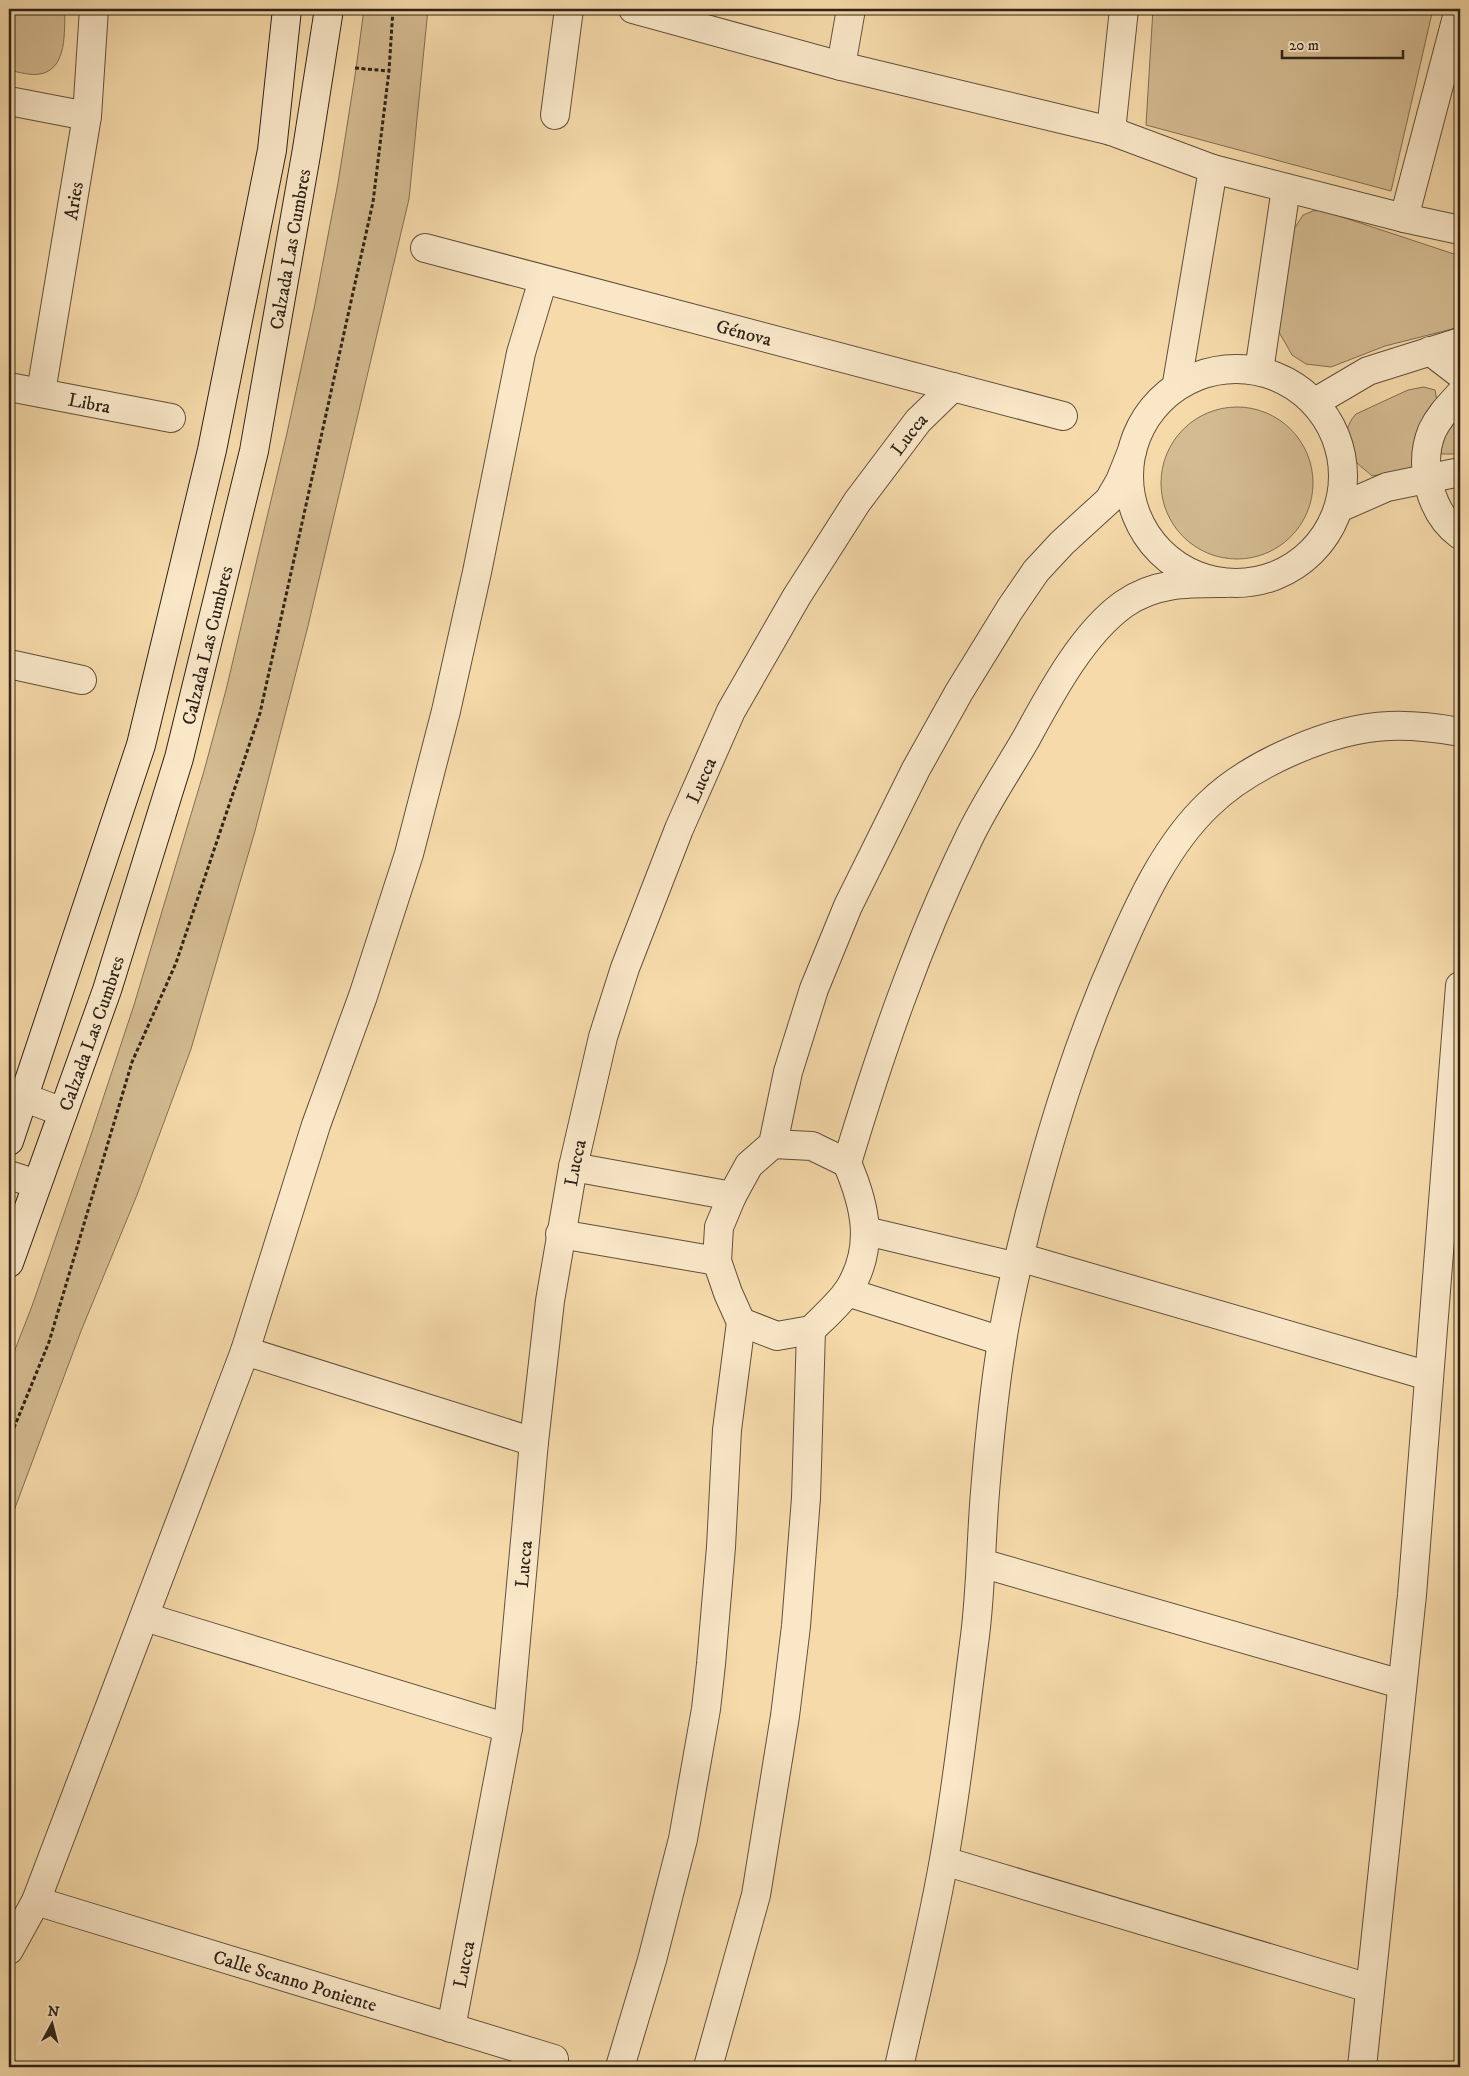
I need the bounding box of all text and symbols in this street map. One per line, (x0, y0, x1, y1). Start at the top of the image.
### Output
scale bar (1282, 28, 1403, 60)
text: 20 m (1289, 36, 1319, 55)
street label: Calzada Las Cumbres (266, 167, 316, 332)
street label: Aries (60, 180, 89, 222)
street label: Génova (713, 315, 774, 352)
street label: Libra (66, 389, 112, 419)
street label: Lucca (886, 408, 933, 460)
street label: Calzada Las Cumbres (178, 564, 238, 727)
street label: Lucca (682, 754, 722, 807)
street label: Calzada Las Cumbres (55, 953, 130, 1114)
street label: Lucca (560, 1137, 592, 1188)
street label: Lucca (511, 1540, 538, 1589)
street label: Lucca (449, 1939, 480, 1990)
street label: Calle Scanno Poniente (210, 1946, 379, 2017)
north arrow (28, 1998, 78, 2048)
text: N (47, 2002, 61, 2022)

